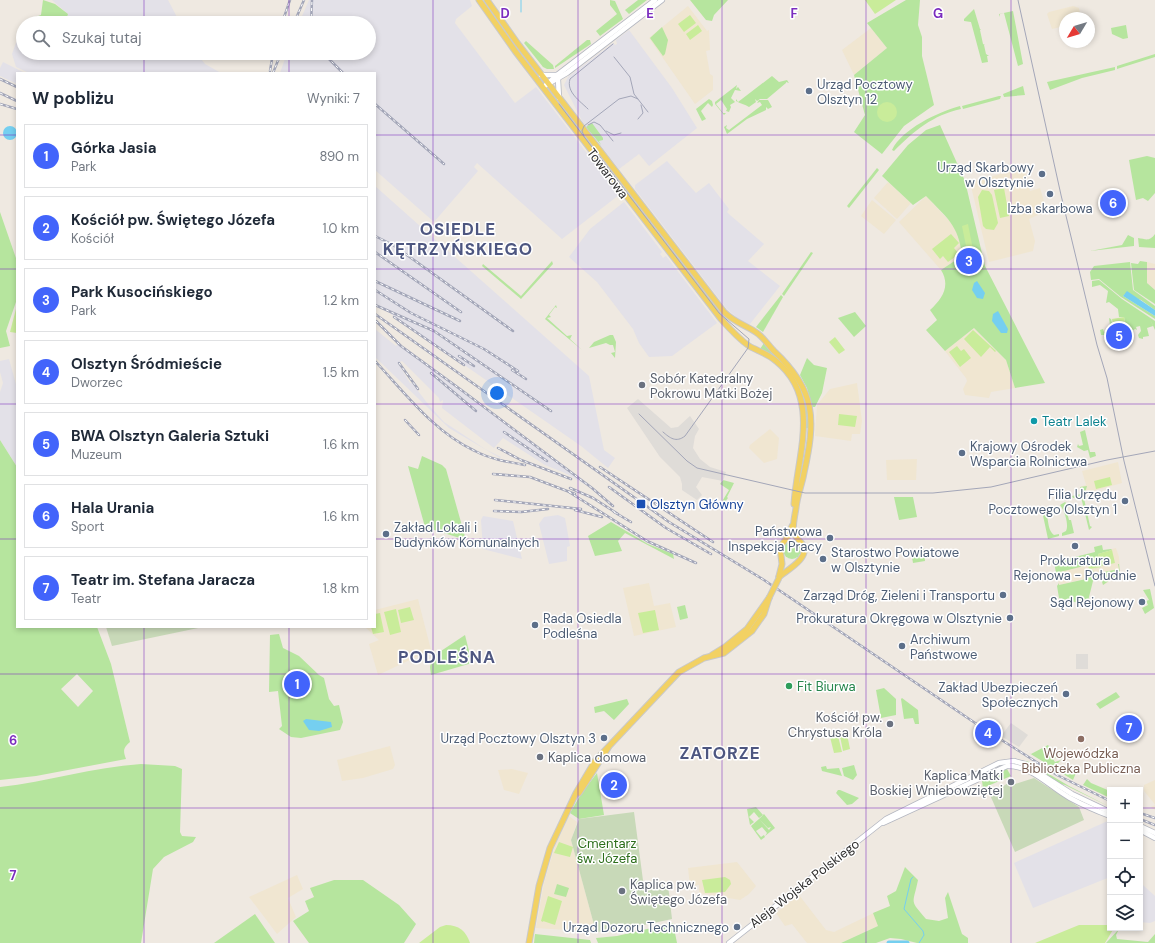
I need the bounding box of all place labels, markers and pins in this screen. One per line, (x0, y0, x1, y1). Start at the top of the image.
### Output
place label: Urząd Pocztowy Olsztyn 12 (817, 76, 913, 108)
marker: Urząd Pocztowy Olsztyn 12 (804, 86, 814, 96)
place label: Urząd Skarbowy w Olsztynie (937, 159, 1034, 191)
marker: Urząd Skarbowy w Olsztynie (1037, 169, 1047, 179)
pin: 6 (1100, 188, 1126, 218)
marker: Izba skarbowa (1045, 189, 1055, 199)
place label: Izba skarbowa (1008, 200, 1092, 217)
pin: 3 (956, 246, 982, 276)
pin: 5 (1106, 321, 1132, 351)
place label: Sobór Katedralny Pokrowu Matki Bożej (650, 370, 772, 402)
marker: Sobór Katedralny Pokrowu Matki Bożej (637, 380, 647, 390)
place label: Teatr Lalek (1042, 413, 1107, 430)
marker: Teatr Lalek (1029, 416, 1039, 426)
place label: Krajowy Ośrodek Wsparcia Rolnictwa (970, 438, 1087, 470)
marker: Krajowy Ośrodek Wsparcia Rolnictwa (957, 448, 967, 458)
place label: Filia Urzędu Pocztowego Olsztyn 1 (988, 486, 1117, 518)
place label: Olsztyn Główny (650, 496, 744, 513)
marker: Filia Urzędu Pocztowego Olsztyn 1 (1120, 496, 1130, 506)
marker: Olsztyn Główny (635, 498, 647, 510)
place label: Zakład Lokali i Budynków Komunalnych (394, 519, 539, 551)
place label: Państwowa Inspekcja Pracy (728, 523, 822, 555)
marker: Zakład Lokali i Budynków Komunalnych (381, 529, 391, 539)
marker: Państwowa Inspekcja Pracy (825, 533, 835, 543)
marker: Prokuratura Rejonowa - Południe (1070, 541, 1080, 551)
place label: Starostwo Powiatowe w Olsztynie (831, 544, 959, 576)
place label: Prokuratura Rejonowa - Południe (1014, 552, 1136, 584)
marker: Starostwo Powiatowe w Olsztynie (818, 554, 828, 564)
place label: Zarząd Dróg, Zieleni i Transportu (803, 587, 995, 604)
marker: Zarząd Dróg, Zieleni i Transportu (998, 590, 1008, 600)
place label: Sąd Rejonowy (1050, 594, 1134, 611)
marker: Sąd Rejonowy (1137, 597, 1147, 607)
place label: Rada Osiedla Podleśna (543, 610, 622, 642)
place label: Prokuratura Okręgowa w Olsztynie (796, 610, 1002, 627)
marker: Prokuratura Okręgowa w Olsztynie (1005, 613, 1015, 623)
marker: Rada Osiedla Podleśna (530, 620, 540, 630)
place label: Archiwum Państwowe (910, 631, 977, 663)
marker: Archiwum Państwowe (897, 641, 907, 651)
pin: 1 (284, 669, 310, 699)
place label: Fit Biurwa (797, 678, 856, 695)
place label: Zakład Ubezpieczeń Społecznych (939, 679, 1058, 711)
marker: Fit Biurwa (784, 681, 794, 691)
marker: Zakład Ubezpieczeń Społecznych (1061, 689, 1071, 699)
place label: Kościół pw. Chrystusa Króla (788, 709, 882, 741)
pin: 7 (1116, 713, 1142, 743)
pin: 4 (975, 718, 1001, 748)
marker: Kościół pw. Chrystusa Króla (885, 719, 895, 729)
place label: Urząd Pocztowy Olsztyn 3 (440, 730, 596, 747)
marker: Urząd Pocztowy Olsztyn 3 (599, 733, 609, 743)
marker: Wojewódzka Biblioteka Publiczna (1076, 734, 1086, 744)
place label: Wojewódzka Biblioteka Publiczna (1022, 745, 1140, 777)
place label: Kaplica domowa (548, 749, 646, 766)
marker: Kaplica domowa (535, 752, 545, 762)
place label: Kaplica Matki Boskiej Wniebowziętej (870, 767, 1003, 799)
pin: 2 (601, 770, 627, 800)
marker: Kaplica Matki Boskiej Wniebowziętej (1006, 777, 1016, 787)
place label: Kaplica pw. Świętego Józefa (630, 876, 727, 908)
marker: Kaplica pw. Świętego Józefa (617, 886, 627, 896)
place label: Urząd Dozoru Technicznego (563, 919, 729, 936)
marker: Urząd Dozoru Technicznego (732, 922, 742, 932)

